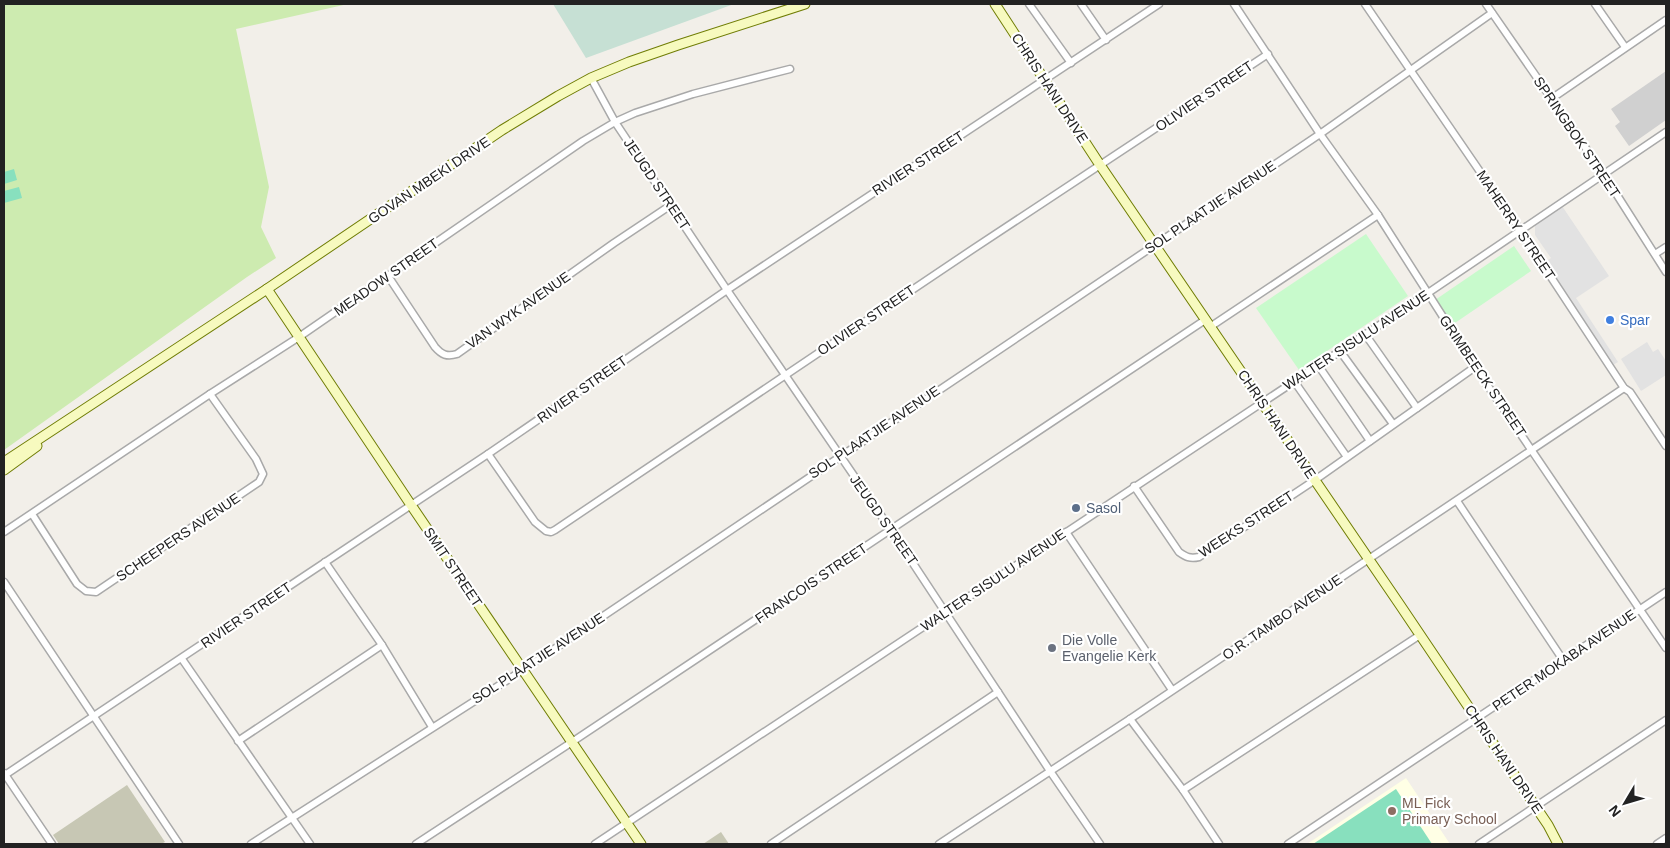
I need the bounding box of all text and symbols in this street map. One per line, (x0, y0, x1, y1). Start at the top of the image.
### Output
street label: CHRIS HANI DRIVE (1009, 30, 1091, 146)
street label: OLIVIER STREET (1152, 57, 1256, 135)
street label: SPRINGBOK STREET (1531, 74, 1624, 201)
street label: RIVIER STREET (869, 127, 967, 199)
street label: GOVAN MBEKI DRIVE (365, 133, 493, 227)
street label: JEUGD STREET (621, 135, 694, 233)
street label: SOL PLAATJIE AVENUE (1141, 157, 1279, 257)
street label: MAHERRY STREET (1473, 167, 1559, 283)
street label: MEADOW STREET (331, 235, 442, 319)
street label: VAN WYK AVENUE (463, 268, 573, 352)
street label: OLIVIER STREET (814, 281, 918, 359)
street label: WALTER SISULU AVENUE (1280, 287, 1432, 393)
street label: GRIMBEECK STREET (1436, 312, 1530, 440)
place label: Spar (1620, 312, 1650, 328)
marker: Spar (1604, 314, 1616, 326)
street label: RIVIER STREET (534, 352, 630, 426)
street label: CHRIS HANI DRIVE (1235, 367, 1319, 481)
street label: SOL PLAATJIE AVENUE (805, 382, 943, 482)
street label: JEUGD STREET (847, 472, 921, 569)
street label: WEEKS STREET (1196, 487, 1297, 561)
street label: SCHEEPERS AVENUE (113, 490, 243, 584)
place label: Sasol (1086, 500, 1121, 516)
marker: Sasol (1070, 502, 1082, 514)
street label: SMIT STREET (421, 524, 486, 610)
street label: WALTER SISULU AVENUE (918, 526, 1068, 634)
street label: FRANCOIS STREET (752, 539, 870, 626)
street label: O.R. TAMBO AVENUE (1219, 571, 1345, 663)
street label: RIVIER STREET (198, 579, 295, 651)
street label: PETER MOKABA AVENUE (1489, 606, 1639, 714)
street label: SOL PLAATJIE AVENUE (469, 609, 607, 707)
place label: Die Volle Evangelie Kerk (1062, 632, 1157, 664)
marker: Die Volle Evangelie Kerk (1046, 642, 1058, 654)
street label: CHRIS HANI DRIVE (1462, 702, 1546, 816)
north arrow (1600, 778, 1650, 828)
place label: ML Fick Primary School (1402, 795, 1497, 827)
text: N (1605, 802, 1624, 820)
marker: ML Fick Primary School (1386, 805, 1398, 817)

